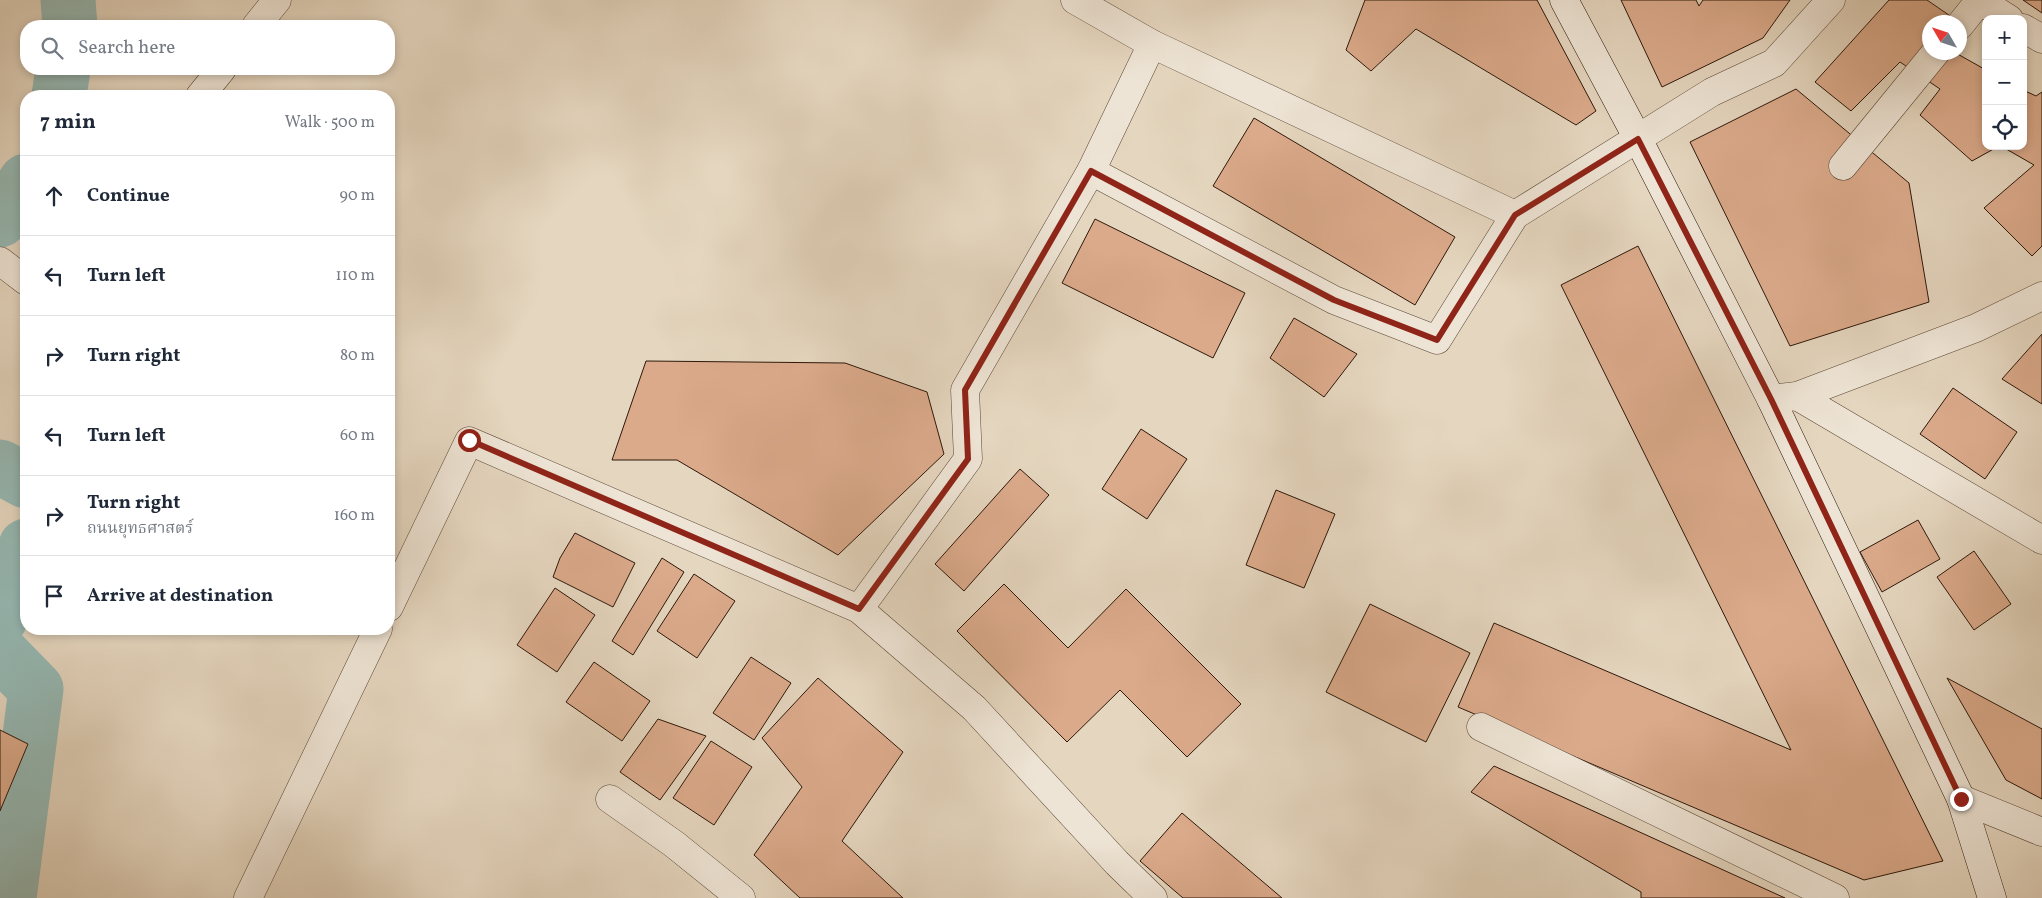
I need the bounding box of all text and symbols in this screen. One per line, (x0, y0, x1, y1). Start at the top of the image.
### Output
north arrow (1922, 15, 1967, 60)
map controls (1982, 15, 2027, 150)
button: + (1982, 15, 2027, 60)
search box (20, 20, 395, 75)
icon: search (38, 34, 66, 62)
text: Search here (78, 35, 175, 61)
button: − (1982, 60, 2027, 105)
button: locate (1982, 105, 2027, 150)
text: 7 min (40, 108, 96, 137)
text: Walk · 500 m (285, 112, 375, 134)
icon: ahead (40, 182, 68, 210)
text: Continue (87, 183, 170, 209)
text: 90 m (339, 185, 375, 207)
icon: left (40, 262, 68, 290)
text: Turn left (87, 263, 166, 289)
text: 110 m (336, 265, 375, 287)
icon: right (40, 342, 68, 370)
text: Turn right (87, 343, 180, 369)
text: 80 m (340, 345, 375, 367)
icon: left (40, 422, 68, 450)
text: Turn left (87, 423, 166, 449)
text: 60 m (340, 425, 375, 447)
route start (458, 429, 481, 452)
text: Turn right (87, 490, 180, 516)
icon: right (40, 502, 68, 530)
text: 160 m (334, 505, 375, 527)
text: ถนนยุทธศาสตร์ (87, 518, 193, 540)
icon: arrive (40, 582, 68, 610)
text: Arrive at destination (87, 583, 273, 609)
route end (1950, 788, 1973, 811)

